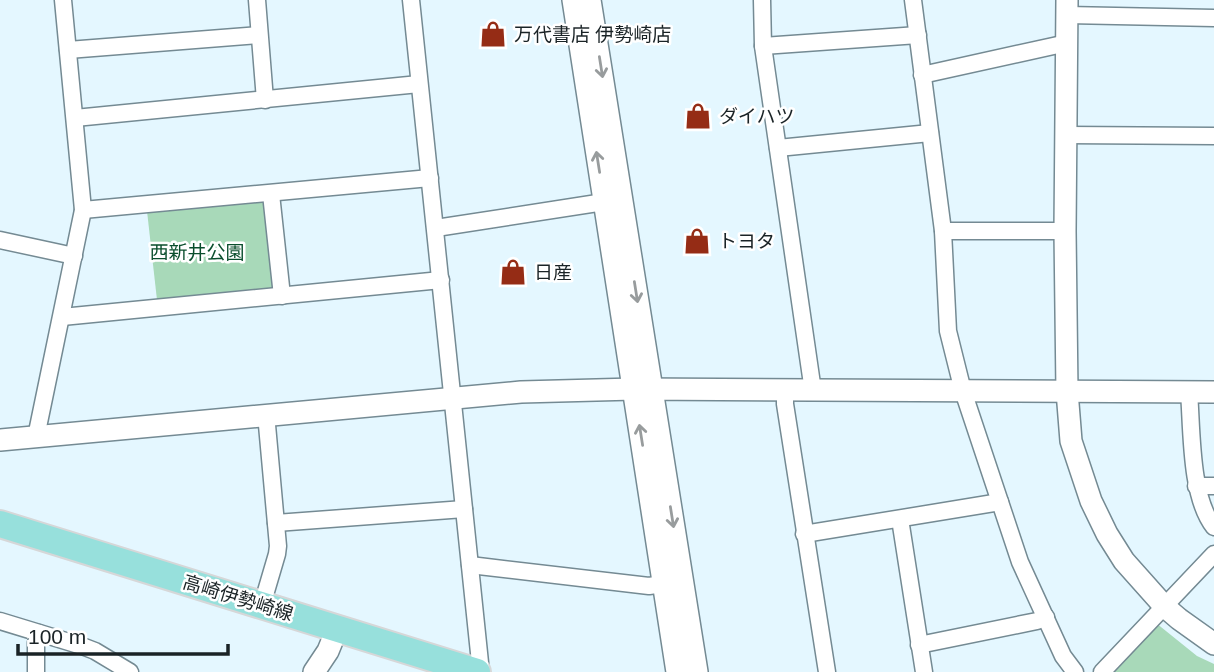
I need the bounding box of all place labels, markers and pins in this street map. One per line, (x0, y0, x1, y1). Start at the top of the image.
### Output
shop icon: 万代書店 伊勢崎店 (478, 19, 508, 49)
place label: 万代書店 伊勢崎店 (514, 24, 671, 45)
shop icon: ダイハツ (683, 101, 713, 131)
place label: ダイハツ (719, 106, 795, 127)
shop icon: トヨタ (682, 226, 712, 256)
place label: トヨタ (718, 231, 775, 252)
shop icon: 日産 (498, 257, 528, 287)
place label: 日産 (534, 262, 572, 283)

